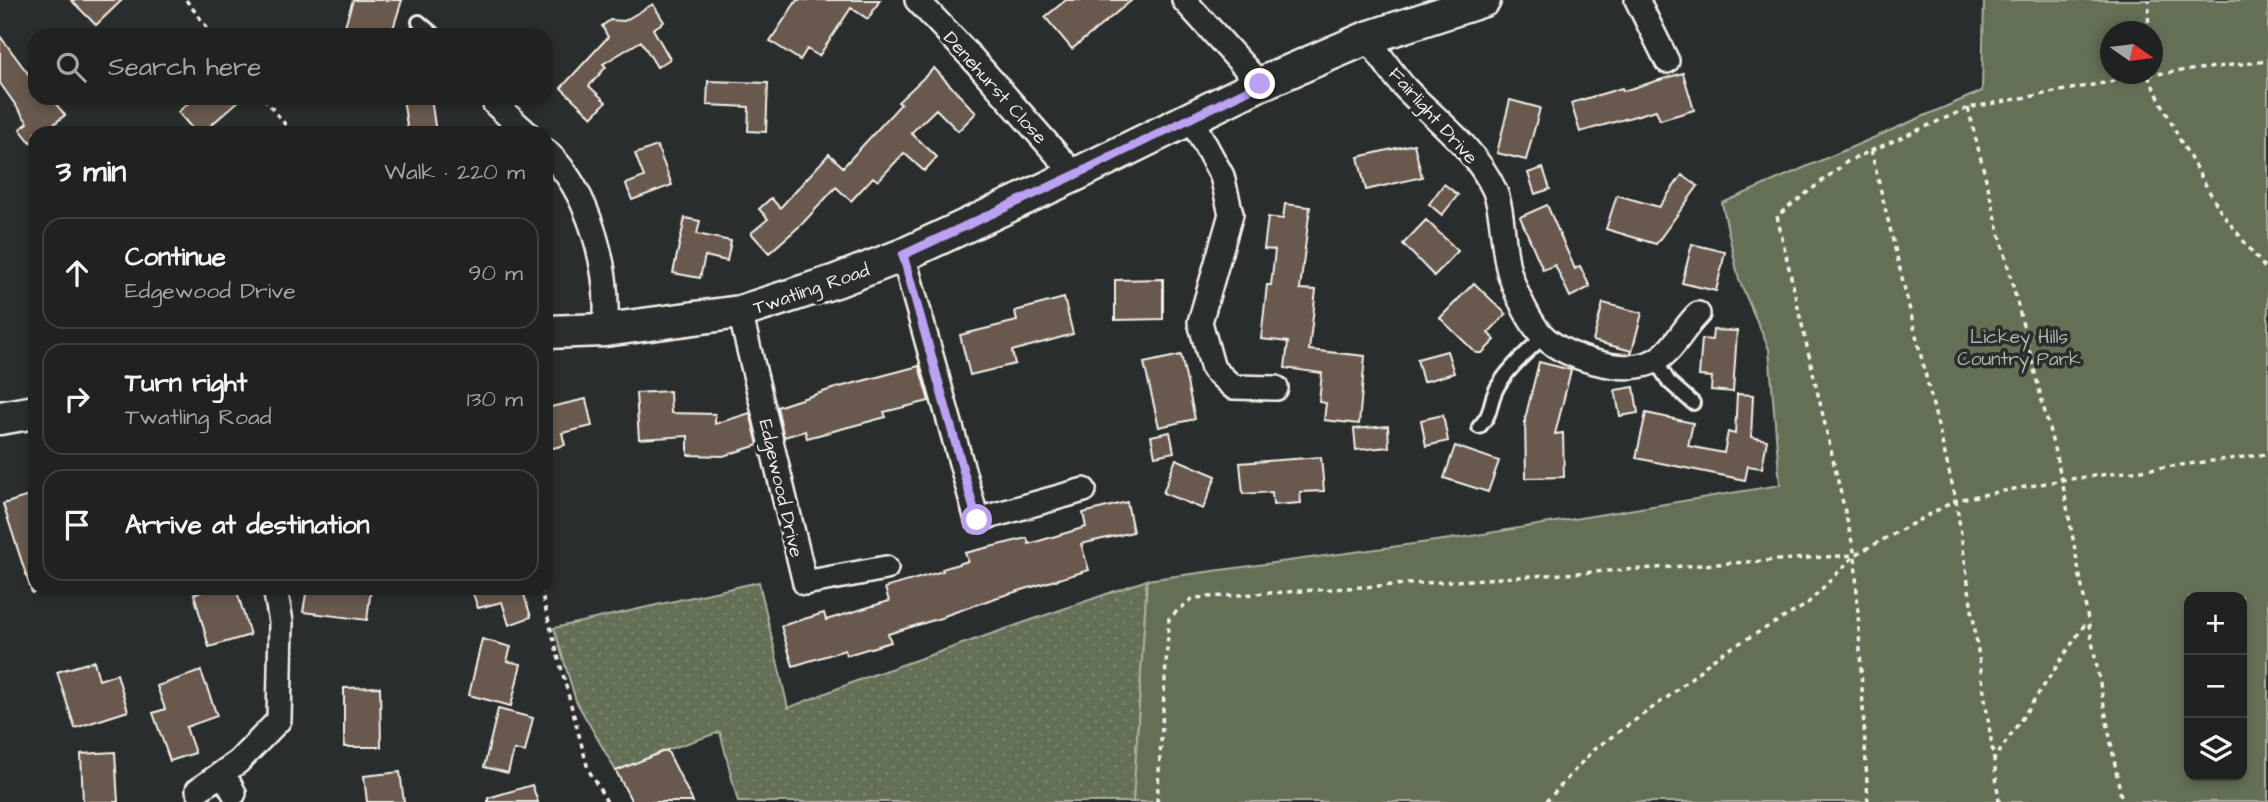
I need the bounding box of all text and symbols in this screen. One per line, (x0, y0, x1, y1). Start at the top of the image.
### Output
north arrow (2100, 21, 2163, 84)
street label: Denehurst Close (937, 26, 1053, 150)
search box (28, 28, 553, 105)
icon: search (52, 48, 90, 86)
text: Search here (108, 49, 261, 85)
street label: Fairlight Drive (1381, 62, 1484, 171)
route end (1244, 68, 1275, 99)
text: 3 min (56, 151, 126, 193)
text: Walk · 220 m (384, 156, 525, 188)
text: Continue (125, 239, 226, 275)
icon: ahead (58, 254, 96, 292)
text: 90 m (468, 257, 523, 289)
street label: Twatling Road (750, 257, 874, 323)
text: Edgewood Drive (125, 275, 296, 307)
park label: Lickey Hills Country Park (1957, 324, 2081, 374)
text: Turn right (125, 365, 247, 401)
icon: right (58, 380, 96, 418)
text: 130 m (467, 383, 523, 415)
text: Twatling Road (125, 401, 271, 433)
street label: Edgewood Drive (751, 417, 810, 560)
route start (961, 504, 992, 535)
icon: arrive (58, 506, 96, 544)
text: Arrive at destination (125, 507, 370, 543)
map controls (2184, 592, 2247, 781)
button: + (2184, 592, 2247, 655)
button: − (2184, 655, 2247, 718)
button: layers (2184, 718, 2247, 781)

